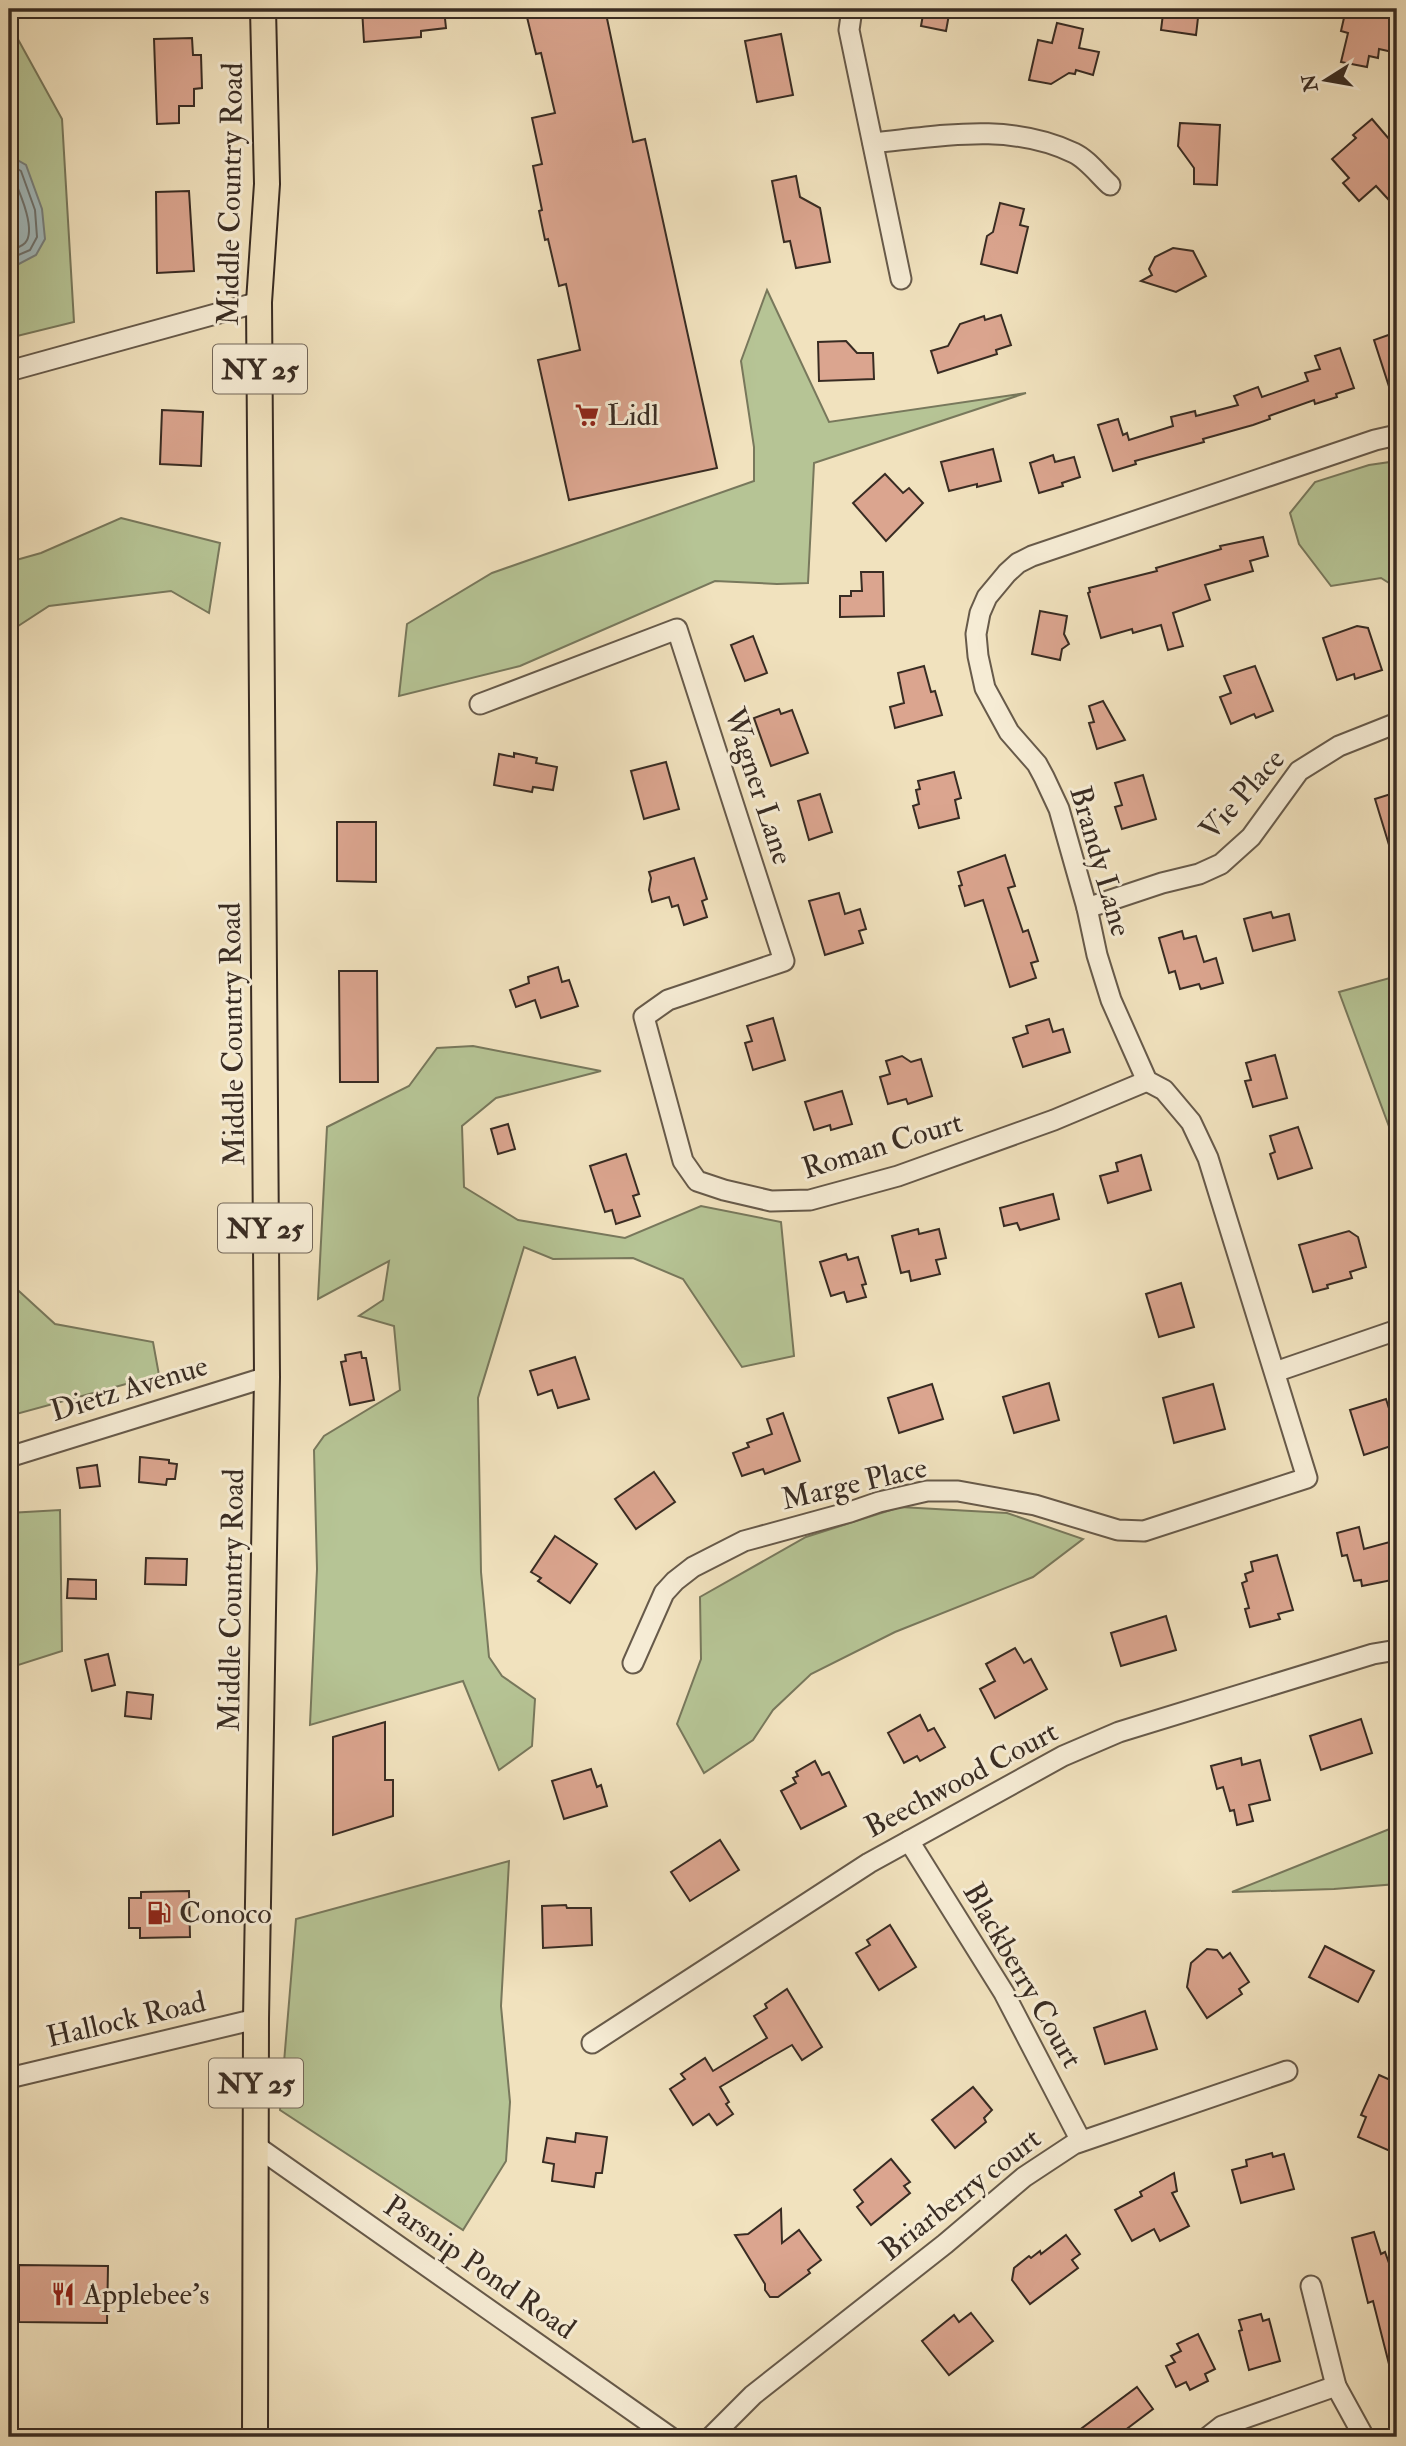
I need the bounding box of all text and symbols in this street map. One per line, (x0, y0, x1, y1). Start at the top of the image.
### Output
north arrow (1290, 46, 1360, 116)
street label: Middle Country Road (210, 62, 251, 326)
text: N (1297, 71, 1324, 95)
road number: NY 25 (213, 344, 307, 394)
place label: Lidl (607, 397, 659, 434)
supermarket icon: Lidl (573, 401, 601, 429)
street label: Wagner Lane (716, 702, 801, 869)
street label: Vie Place (1192, 741, 1293, 848)
street label: Brandy Lane (1061, 782, 1140, 941)
street label: Middle Country Road (212, 902, 253, 1166)
street label: Roman Court (797, 1103, 967, 1187)
road number: NY 25 (218, 1204, 312, 1252)
street label: Dietz Avenue (46, 1347, 212, 1430)
street label: Marge Place (778, 1449, 930, 1518)
street label: Middle Country Road (211, 1468, 252, 1732)
street label: Beechwood Court (858, 1713, 1064, 1846)
street label: Blackberry Court (955, 1876, 1091, 2075)
place label: Conoco (179, 1895, 272, 1932)
fuel station icon: Conoco (145, 1899, 173, 1927)
street label: Hallock Road (43, 1983, 209, 2056)
road number: NY 25 (209, 2058, 303, 2108)
street label: Briarberry court (872, 2120, 1048, 2269)
street label: Parsnip Pond Road (377, 2188, 583, 2347)
place label: Applebee's (82, 2276, 210, 2313)
restaurant icon: Applebee's (49, 2280, 77, 2308)

